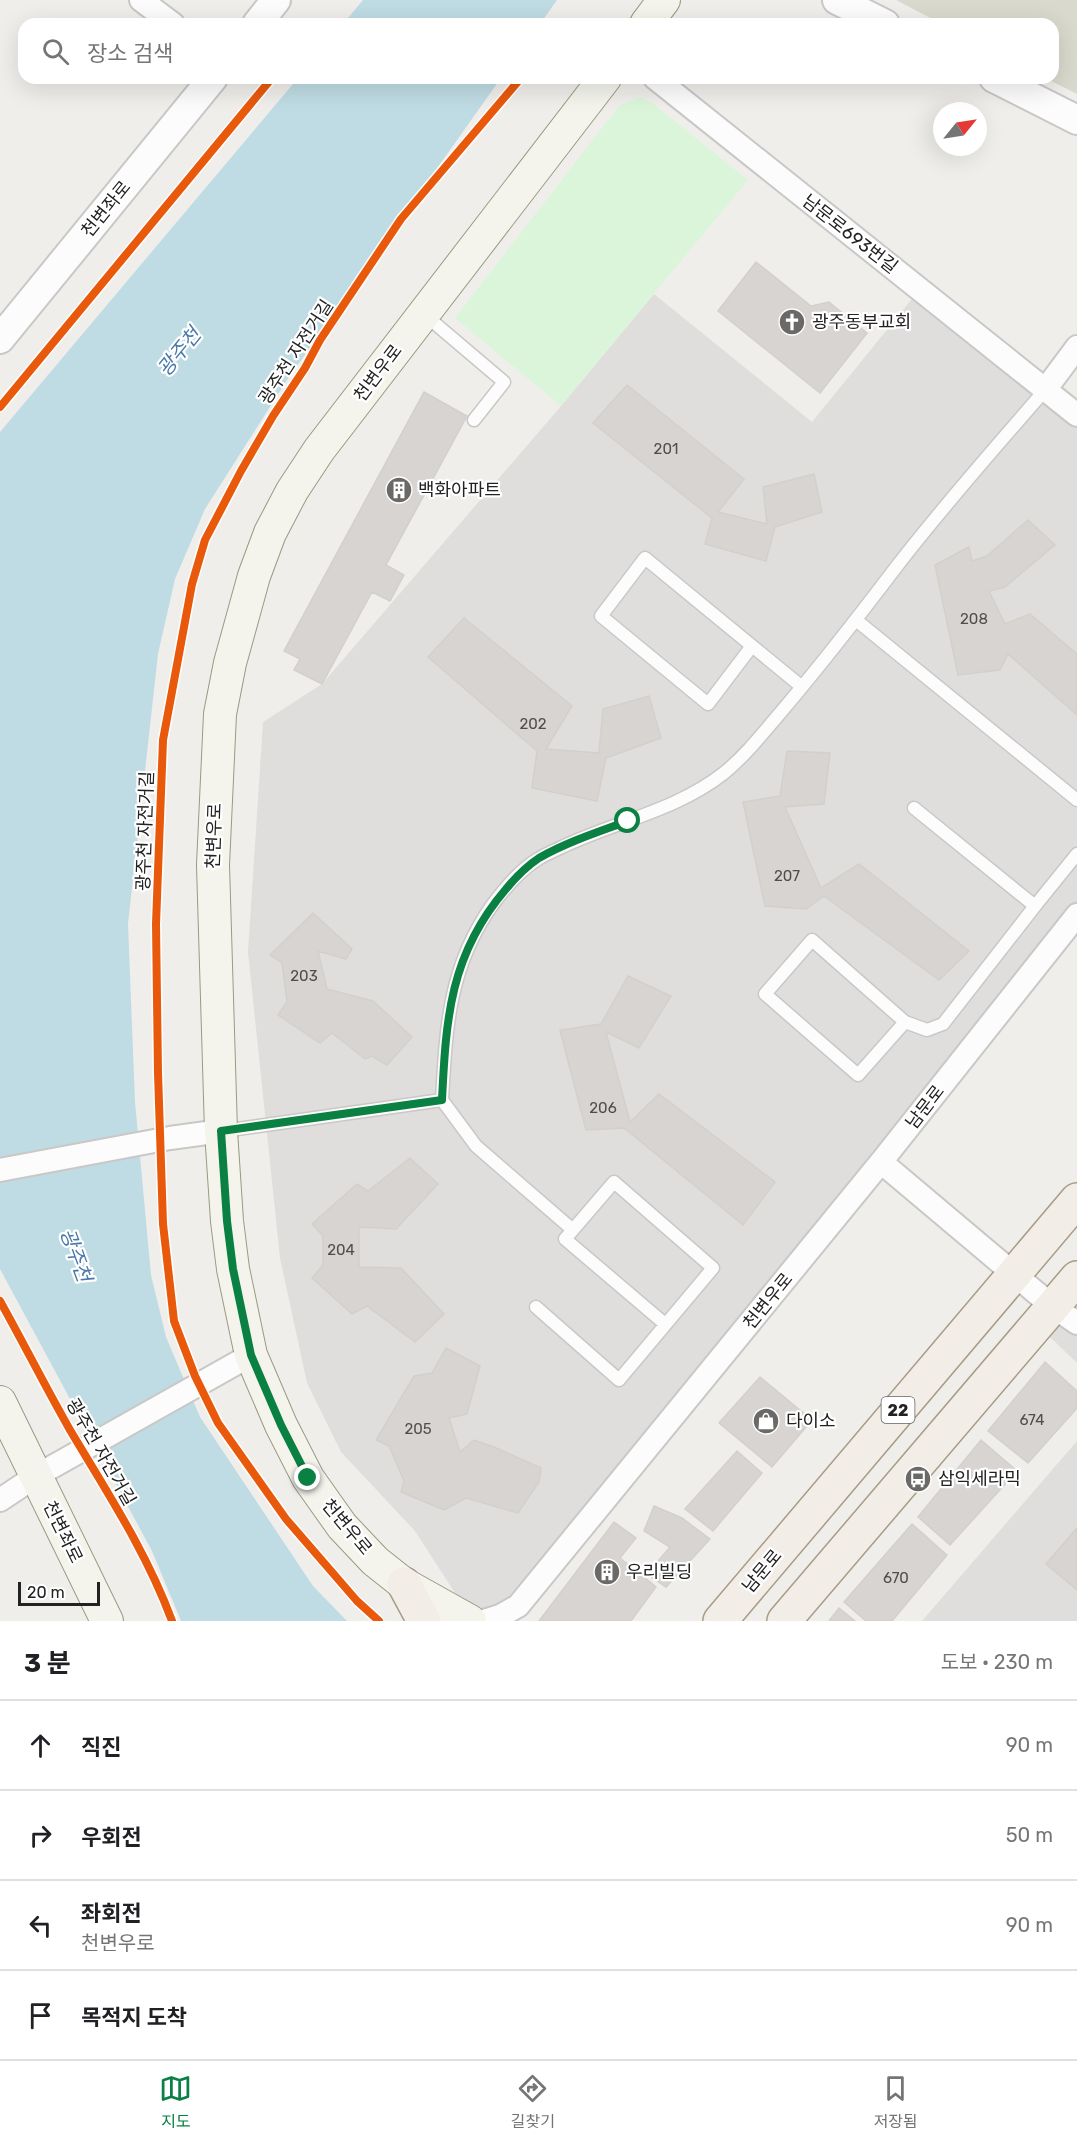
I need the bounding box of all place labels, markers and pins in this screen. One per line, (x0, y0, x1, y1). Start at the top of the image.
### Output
church icon: 광주동부교회 (777, 307, 807, 337)
place label: 광주동부교회 (812, 311, 911, 333)
building icon: 백화아파트 (384, 475, 414, 505)
place label: 백화아파트 (418, 479, 501, 501)
shop icon: 다이소 (751, 1406, 781, 1436)
place label: 다이소 (786, 1410, 836, 1432)
bus stop icon: 삼익세라믹 (903, 1464, 933, 1494)
place label: 삼익세라믹 (938, 1468, 1021, 1490)
building icon: 우리빌딩 (592, 1557, 622, 1587)
place label: 우리빌딩 (626, 1561, 692, 1583)

